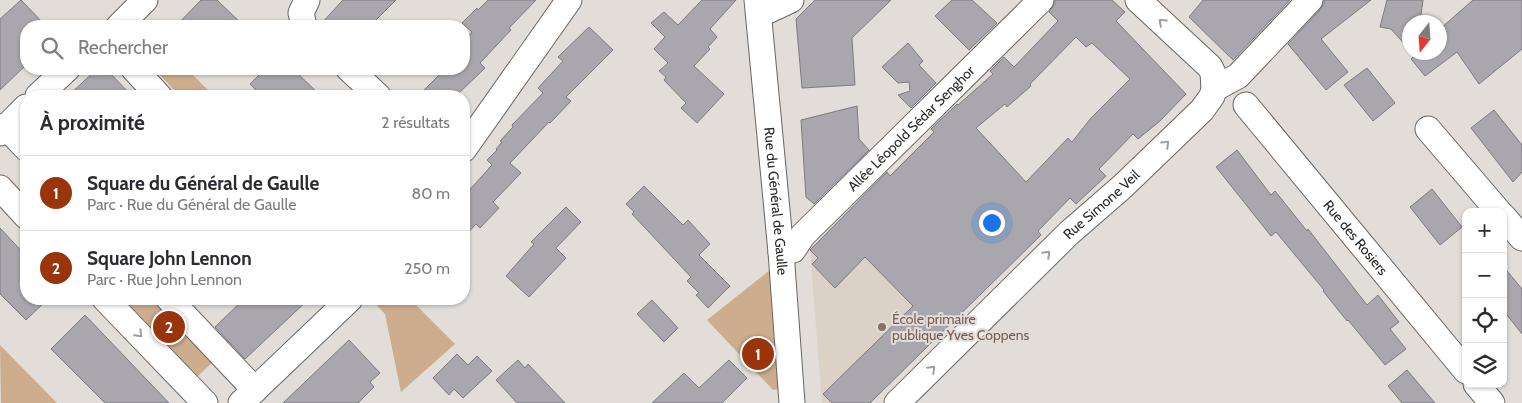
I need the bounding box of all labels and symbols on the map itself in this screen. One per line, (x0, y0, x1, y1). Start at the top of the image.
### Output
north arrow (1402, 15, 1447, 60)
one-way arrow (1159, 19, 1168, 28)
street label: Allée Léopold Sédar Senghor (844, 61, 979, 195)
street label: Rue du Général de Gaulle (760, 126, 792, 276)
one-way arrow (1161, 141, 1170, 150)
street label: Rue Simone Veil (1059, 165, 1144, 243)
street label: Rue des Rosiers (1319, 196, 1392, 279)
your location (979, 210, 1005, 236)
one-way arrow (1041, 251, 1050, 260)
pin: 2 (153, 308, 185, 346)
place label: École primaire publique Yves Coppens (892, 310, 1030, 344)
marker: École primaire publique Yves Coppens (876, 321, 888, 333)
one-way arrow (133, 328, 142, 337)
pin: 1 (742, 335, 774, 373)
one-way arrow (926, 365, 935, 374)

